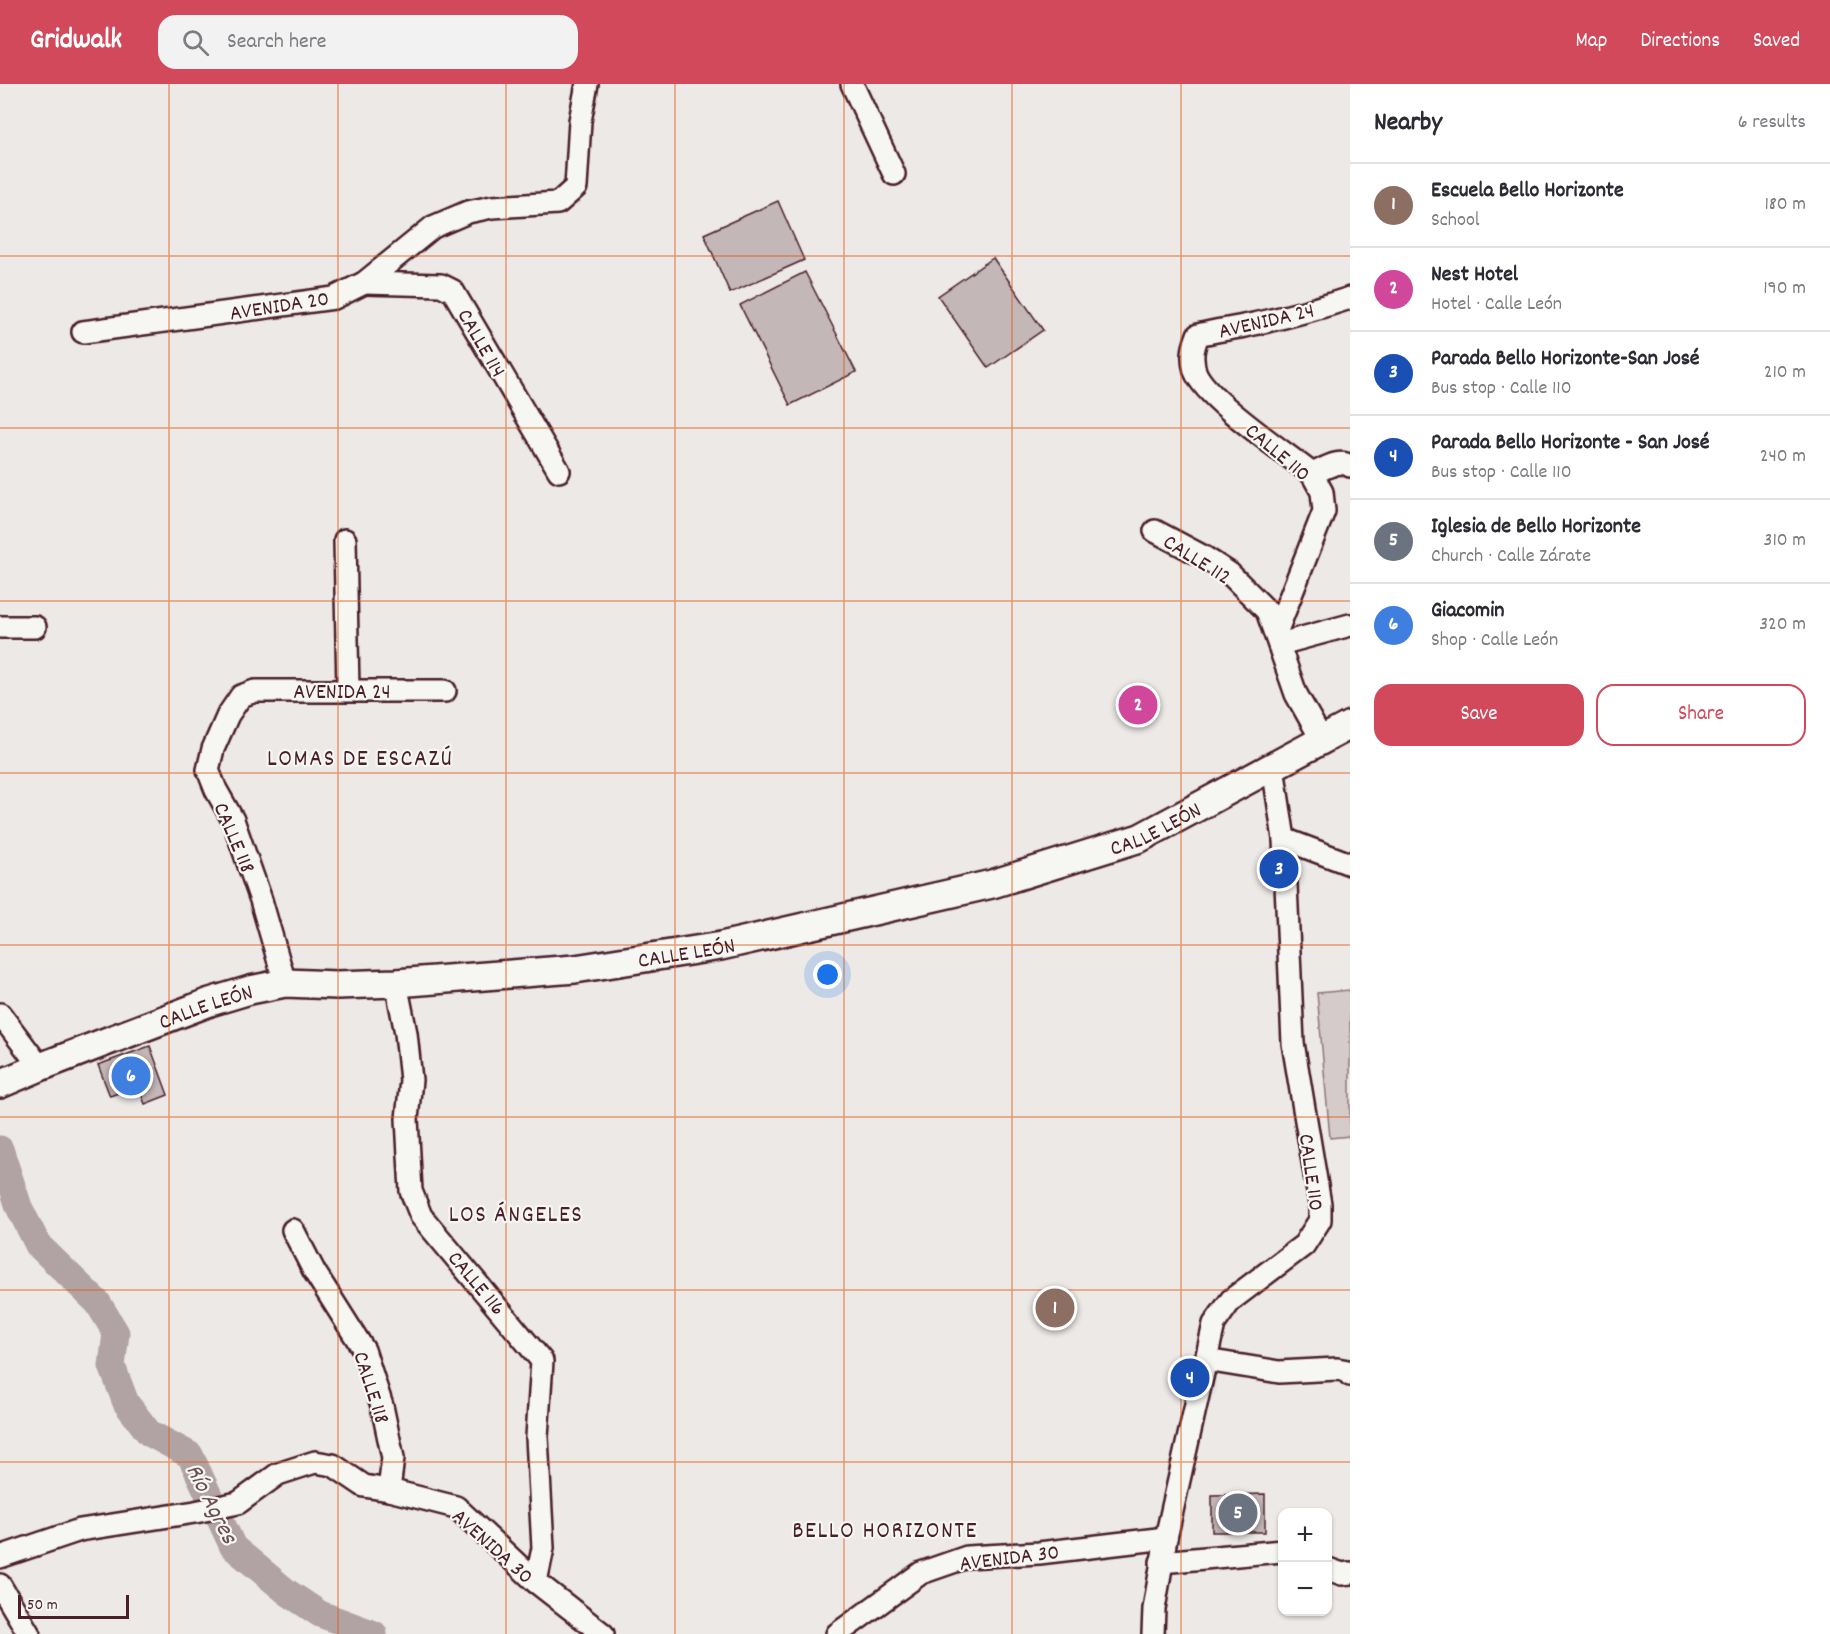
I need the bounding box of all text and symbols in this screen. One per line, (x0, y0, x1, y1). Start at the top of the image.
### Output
search box (158, 15, 578, 69)
text: Gridwalk (30, 22, 122, 62)
icon: search (179, 26, 212, 59)
text: Search here (227, 27, 327, 58)
text: Map (1576, 27, 1607, 57)
text: Directions (1640, 27, 1720, 57)
text: Saved (1753, 27, 1800, 57)
text: Nearby (1374, 105, 1442, 142)
text: 6 results (1738, 109, 1806, 137)
text: Escuela Bello Horizonte (1431, 176, 1624, 207)
text: 1 (1391, 191, 1396, 219)
text: 180 m (1764, 191, 1806, 219)
text: School (1431, 207, 1480, 235)
text: Nest Hotel (1431, 260, 1518, 291)
text: 2 (1389, 275, 1398, 303)
text: 190 m (1763, 275, 1806, 303)
street label: AVENIDA 20 (228, 284, 331, 331)
text: Hotel · Calle León (1431, 291, 1562, 319)
street label: AVENIDA 24 (1216, 296, 1318, 348)
street label: CALLE 114 (448, 304, 512, 384)
text: Parada Bello Horizonte-San José (1431, 344, 1700, 375)
text: 3 (1389, 359, 1398, 387)
text: 210 m (1764, 359, 1806, 387)
text: Bus stop · Calle 110 (1431, 375, 1572, 403)
street label: CALLE 110 (1237, 417, 1316, 490)
text: Parada Bello Horizonte - San José (1431, 428, 1710, 459)
text: 4 (1389, 443, 1398, 471)
text: 240 m (1760, 443, 1806, 471)
text: Bus stop · Calle 110 (1431, 459, 1572, 487)
text: Iglesia de Bello Horizonte (1431, 512, 1641, 543)
text: 5 (1389, 527, 1398, 555)
text: 310 m (1764, 527, 1806, 555)
street label: CALLE 112 (1156, 528, 1236, 594)
text: Church · Calle Zárate (1431, 543, 1591, 571)
text: Giacomin (1431, 596, 1504, 627)
text: 6 (1389, 611, 1398, 639)
text: 320 m (1759, 611, 1806, 639)
text: Shop · Calle León (1431, 627, 1558, 655)
street label: AVENIDA 24 (293, 678, 391, 709)
pin: 2 (1118, 682, 1158, 728)
button: Save (1374, 684, 1584, 746)
button: Share (1596, 684, 1806, 746)
district label: LOMAS DE ESCAZÚ (267, 743, 453, 777)
street label: CALLE LEÓN (1107, 796, 1208, 865)
street label: CALLE 118 (204, 798, 262, 879)
pin: 3 (1260, 846, 1298, 892)
street label: CALLE LEÓN (636, 931, 738, 978)
your location (813, 960, 842, 989)
street label: CALLE LEÓN (155, 978, 257, 1039)
pin: 6 (112, 1054, 150, 1098)
street label: CALLE 110 (1289, 1132, 1330, 1213)
district label: LOS ÁNGELES (449, 1199, 583, 1233)
street label: CALLE 116 (439, 1245, 512, 1323)
pin: 1 (1036, 1286, 1074, 1330)
street label: CALLE 118 (343, 1348, 396, 1428)
pin: 4 (1170, 1356, 1210, 1400)
water label: Río Agres (176, 1459, 245, 1551)
pin: 5 (1218, 1490, 1258, 1536)
street label: AVENIDA 30 (444, 1502, 539, 1593)
map controls (1278, 1508, 1332, 1616)
button: + (1278, 1508, 1332, 1562)
district label: BELLO HORIZONTE (792, 1515, 978, 1549)
street label: AVENIDA 30 (958, 1538, 1061, 1581)
button: − (1278, 1562, 1332, 1616)
scale bar (18, 1592, 129, 1620)
text: 50 m (27, 1594, 58, 1617)

